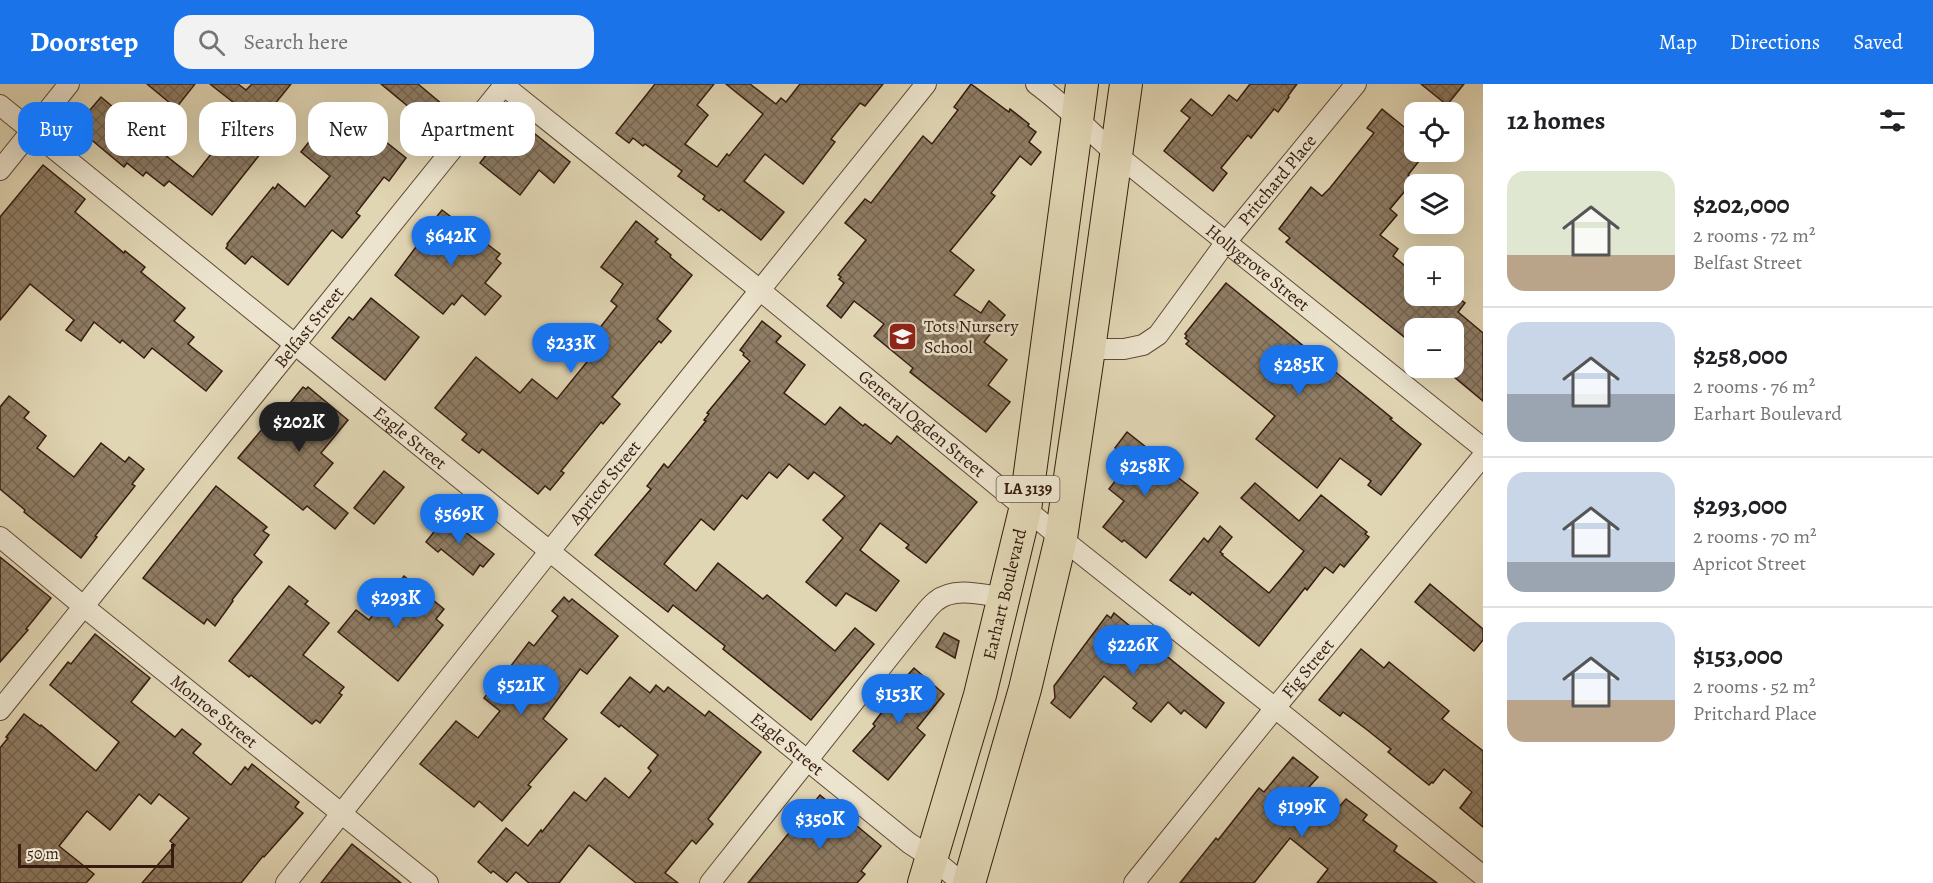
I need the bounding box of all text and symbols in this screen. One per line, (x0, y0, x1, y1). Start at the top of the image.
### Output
search box (174, 15, 594, 69)
text: Doorstep (30, 23, 138, 61)
icon: search (195, 26, 228, 59)
text: Search here (243, 27, 348, 57)
text: Map (1659, 28, 1697, 56)
text: Directions (1730, 28, 1820, 56)
text: Saved (1853, 28, 1903, 56)
chip: Buy (18, 102, 93, 156)
chip: Rent (105, 102, 187, 156)
chip: Filters (199, 102, 296, 156)
chip: New (308, 102, 388, 156)
chip: Apartment (400, 102, 535, 156)
map controls (1404, 102, 1464, 378)
button: locate (1404, 102, 1464, 162)
text: 12 homes (1507, 103, 1605, 138)
icon: filters (1876, 104, 1909, 137)
street label: Pritchard Place (1232, 129, 1322, 231)
button: layers (1404, 174, 1464, 234)
text: $202,000 (1693, 187, 1790, 222)
icon: home (1555, 195, 1627, 267)
pin: $642K (409, 216, 493, 267)
street label: Hollygrove Street (1201, 219, 1315, 317)
text: $642K (426, 222, 476, 249)
text: 2 rooms · 72 m² (1693, 222, 1815, 249)
button: + (1404, 246, 1464, 306)
text: Belfast Street (1693, 249, 1802, 276)
street label: Belfast Street (269, 281, 349, 373)
place label: Tots Nursery School (924, 314, 1019, 359)
button: − (1404, 318, 1464, 378)
school or university icon: Tots Nursery School (887, 320, 919, 352)
pin: $233K (529, 323, 613, 374)
text: $233K (546, 329, 596, 356)
text: $258,000 (1693, 338, 1787, 373)
pin: $285K (1257, 345, 1341, 396)
icon: home (1555, 346, 1627, 418)
text: $285K (1274, 351, 1324, 378)
street label: General Ogden Street (853, 364, 990, 483)
text: 2 rooms · 76 m² (1693, 373, 1815, 400)
text: Earhart Boulevard (1693, 400, 1842, 427)
street label: Eagle Street (368, 401, 452, 475)
pin: $202K (257, 402, 341, 453)
text: $202K (273, 408, 325, 435)
street label: Apricot Street (563, 435, 646, 530)
pin: $258K (1103, 446, 1187, 497)
text: $258K (1120, 452, 1170, 479)
road number: LA 3139 (996, 476, 1060, 502)
text: $293,000 (1693, 488, 1787, 523)
pin: $569K (417, 494, 501, 545)
icon: home (1555, 496, 1627, 568)
text: $569K (434, 500, 484, 527)
text: 2 rooms · 70 m² (1693, 523, 1817, 550)
street label: Earhart Boulevard (977, 526, 1032, 662)
text: Apricot Street (1693, 550, 1806, 577)
pin: $293K (354, 578, 438, 629)
text: $293K (371, 584, 421, 611)
pin: $226K (1091, 625, 1175, 676)
text: $226K (1107, 631, 1159, 658)
street label: Fig Street (1276, 633, 1339, 703)
text: $153,000 (1693, 638, 1783, 673)
icon: home (1555, 646, 1627, 718)
pin: $521K (479, 665, 563, 716)
street label: Monroe Street (165, 669, 263, 754)
text: $521K (497, 671, 545, 698)
text: 2 rooms · 52 m² (1693, 673, 1816, 700)
pin: $153K (857, 674, 941, 725)
text: $153K (876, 680, 922, 707)
text: Pritchard Place (1693, 700, 1817, 727)
street label: Eagle Street (745, 707, 829, 781)
pin: $199K (1260, 787, 1344, 838)
text: $199K (1278, 793, 1326, 820)
pin: $350K (778, 799, 862, 850)
text: $350K (795, 805, 845, 832)
scale bar (18, 841, 174, 868)
text: 50 m (27, 843, 59, 865)

